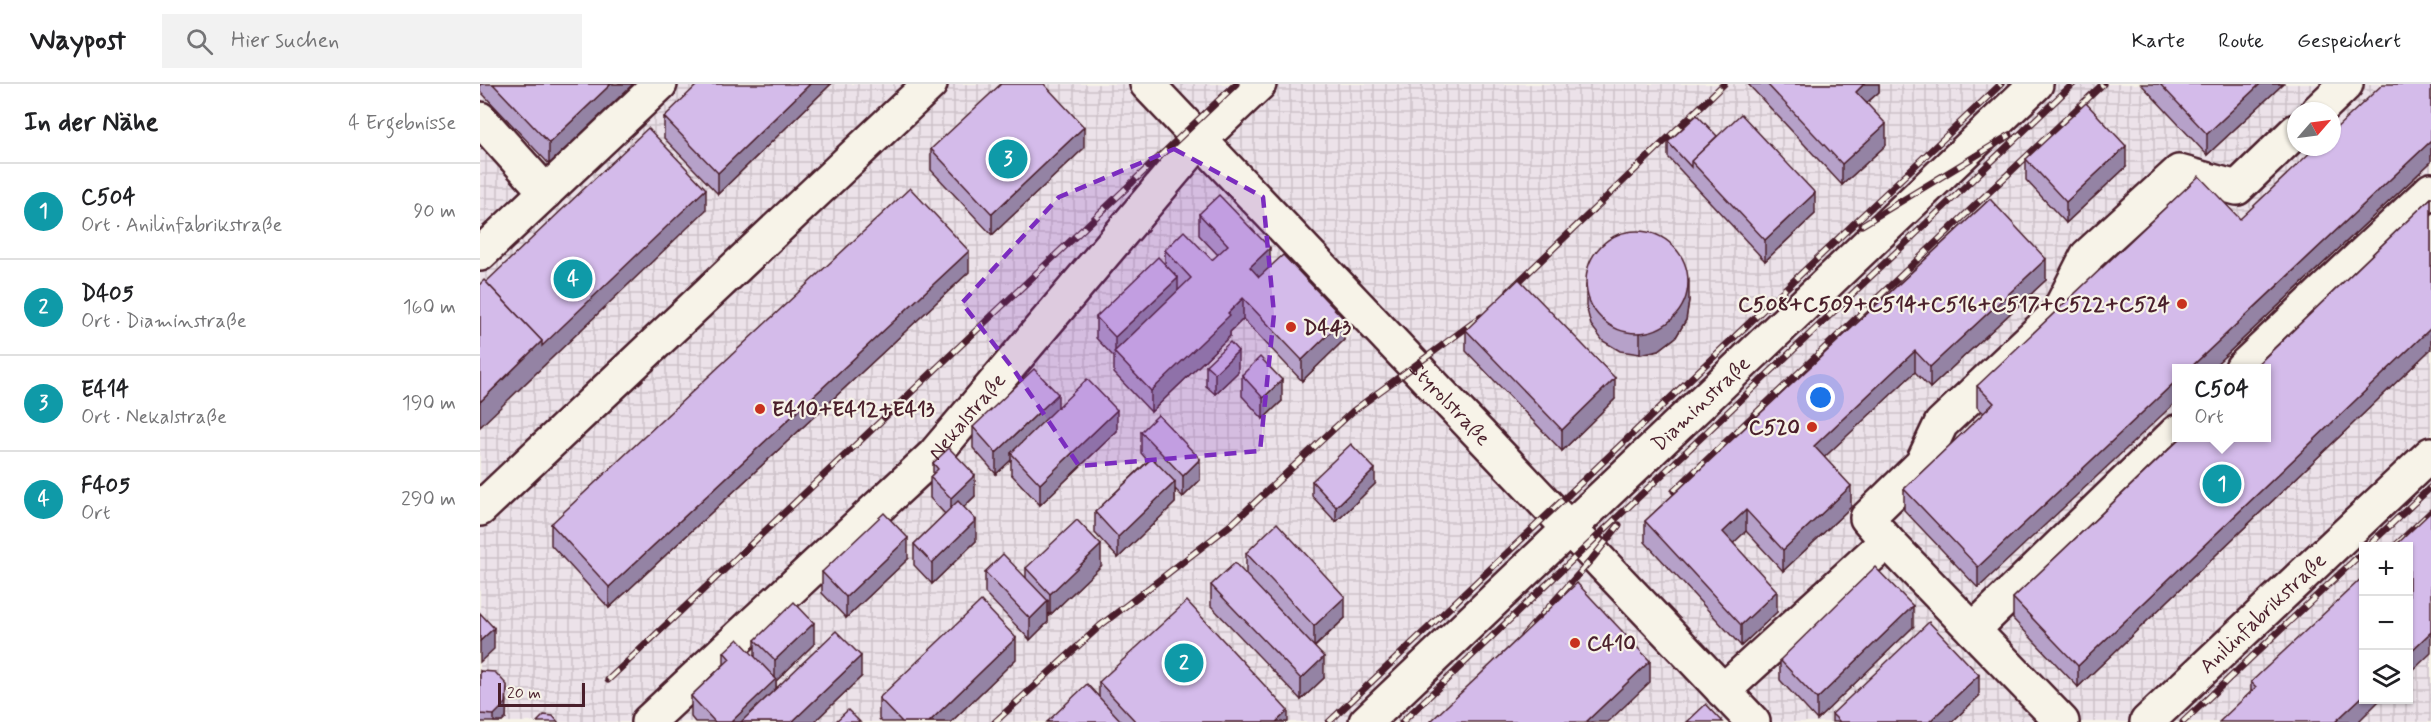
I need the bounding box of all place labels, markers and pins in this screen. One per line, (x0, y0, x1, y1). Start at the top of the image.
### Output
pin: 3 (988, 136, 1028, 182)
pin: 4 (554, 256, 592, 302)
place label: C508+C509+C514+C516+C517+C522+C524 (1738, 291, 2171, 319)
marker: C508+C509+C514+C516+C517+C522+C524 (2175, 297, 2189, 311)
place label: D443 (1303, 314, 1351, 342)
marker: D443 (1284, 320, 1298, 334)
place label: E410+E412+E413 (772, 396, 935, 424)
marker: E410+E412+E413 (753, 402, 767, 416)
place label: C520 (1749, 414, 1800, 442)
marker: C520 (1805, 420, 1819, 434)
pin: 1 (2202, 462, 2242, 506)
place label: C410 (1587, 630, 1636, 658)
marker: C410 (1568, 636, 1582, 650)
pin: 2 (1164, 640, 1204, 686)

